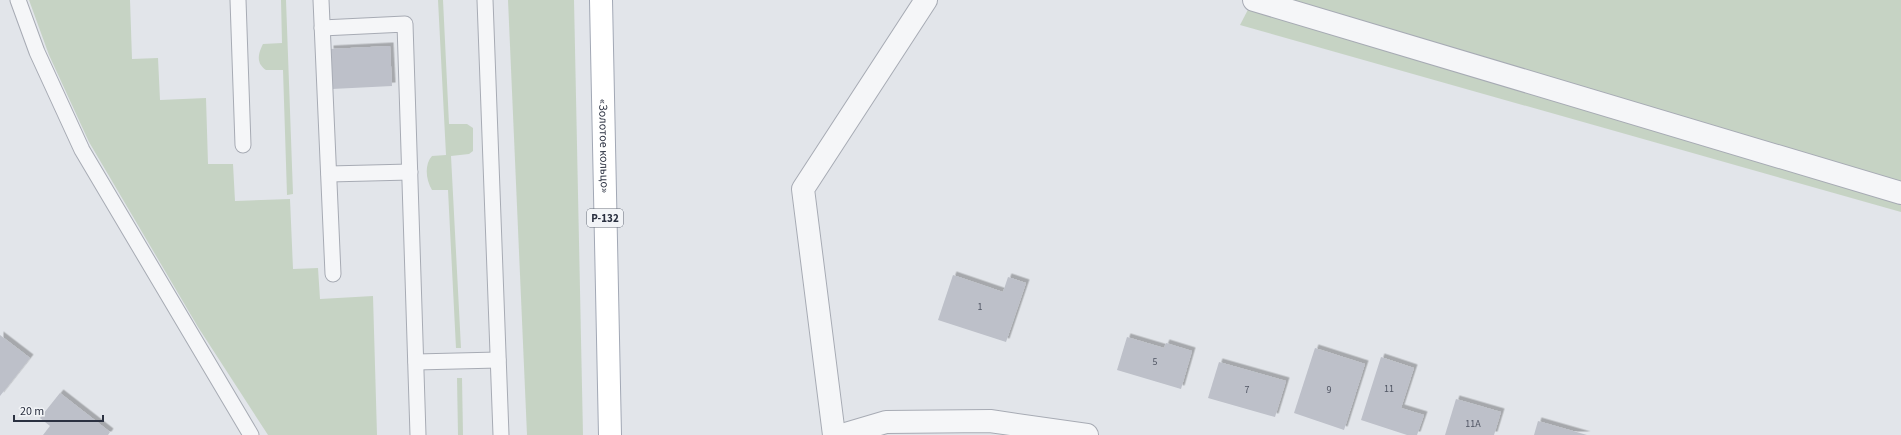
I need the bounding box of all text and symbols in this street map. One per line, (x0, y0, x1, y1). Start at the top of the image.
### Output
street label: «Золотое кольцо» (594, 99, 613, 193)
road number: Р-132 (587, 209, 623, 227)
house number: 1 (978, 300, 983, 314)
house number: 5 (1153, 355, 1158, 369)
house number: 11 (1384, 382, 1394, 396)
house number: 7 (1245, 383, 1250, 397)
house number: 9 (1327, 383, 1332, 397)
scale bar (14, 397, 103, 423)
text: 20 m (20, 403, 44, 420)
house number: 11А (1465, 417, 1481, 431)

